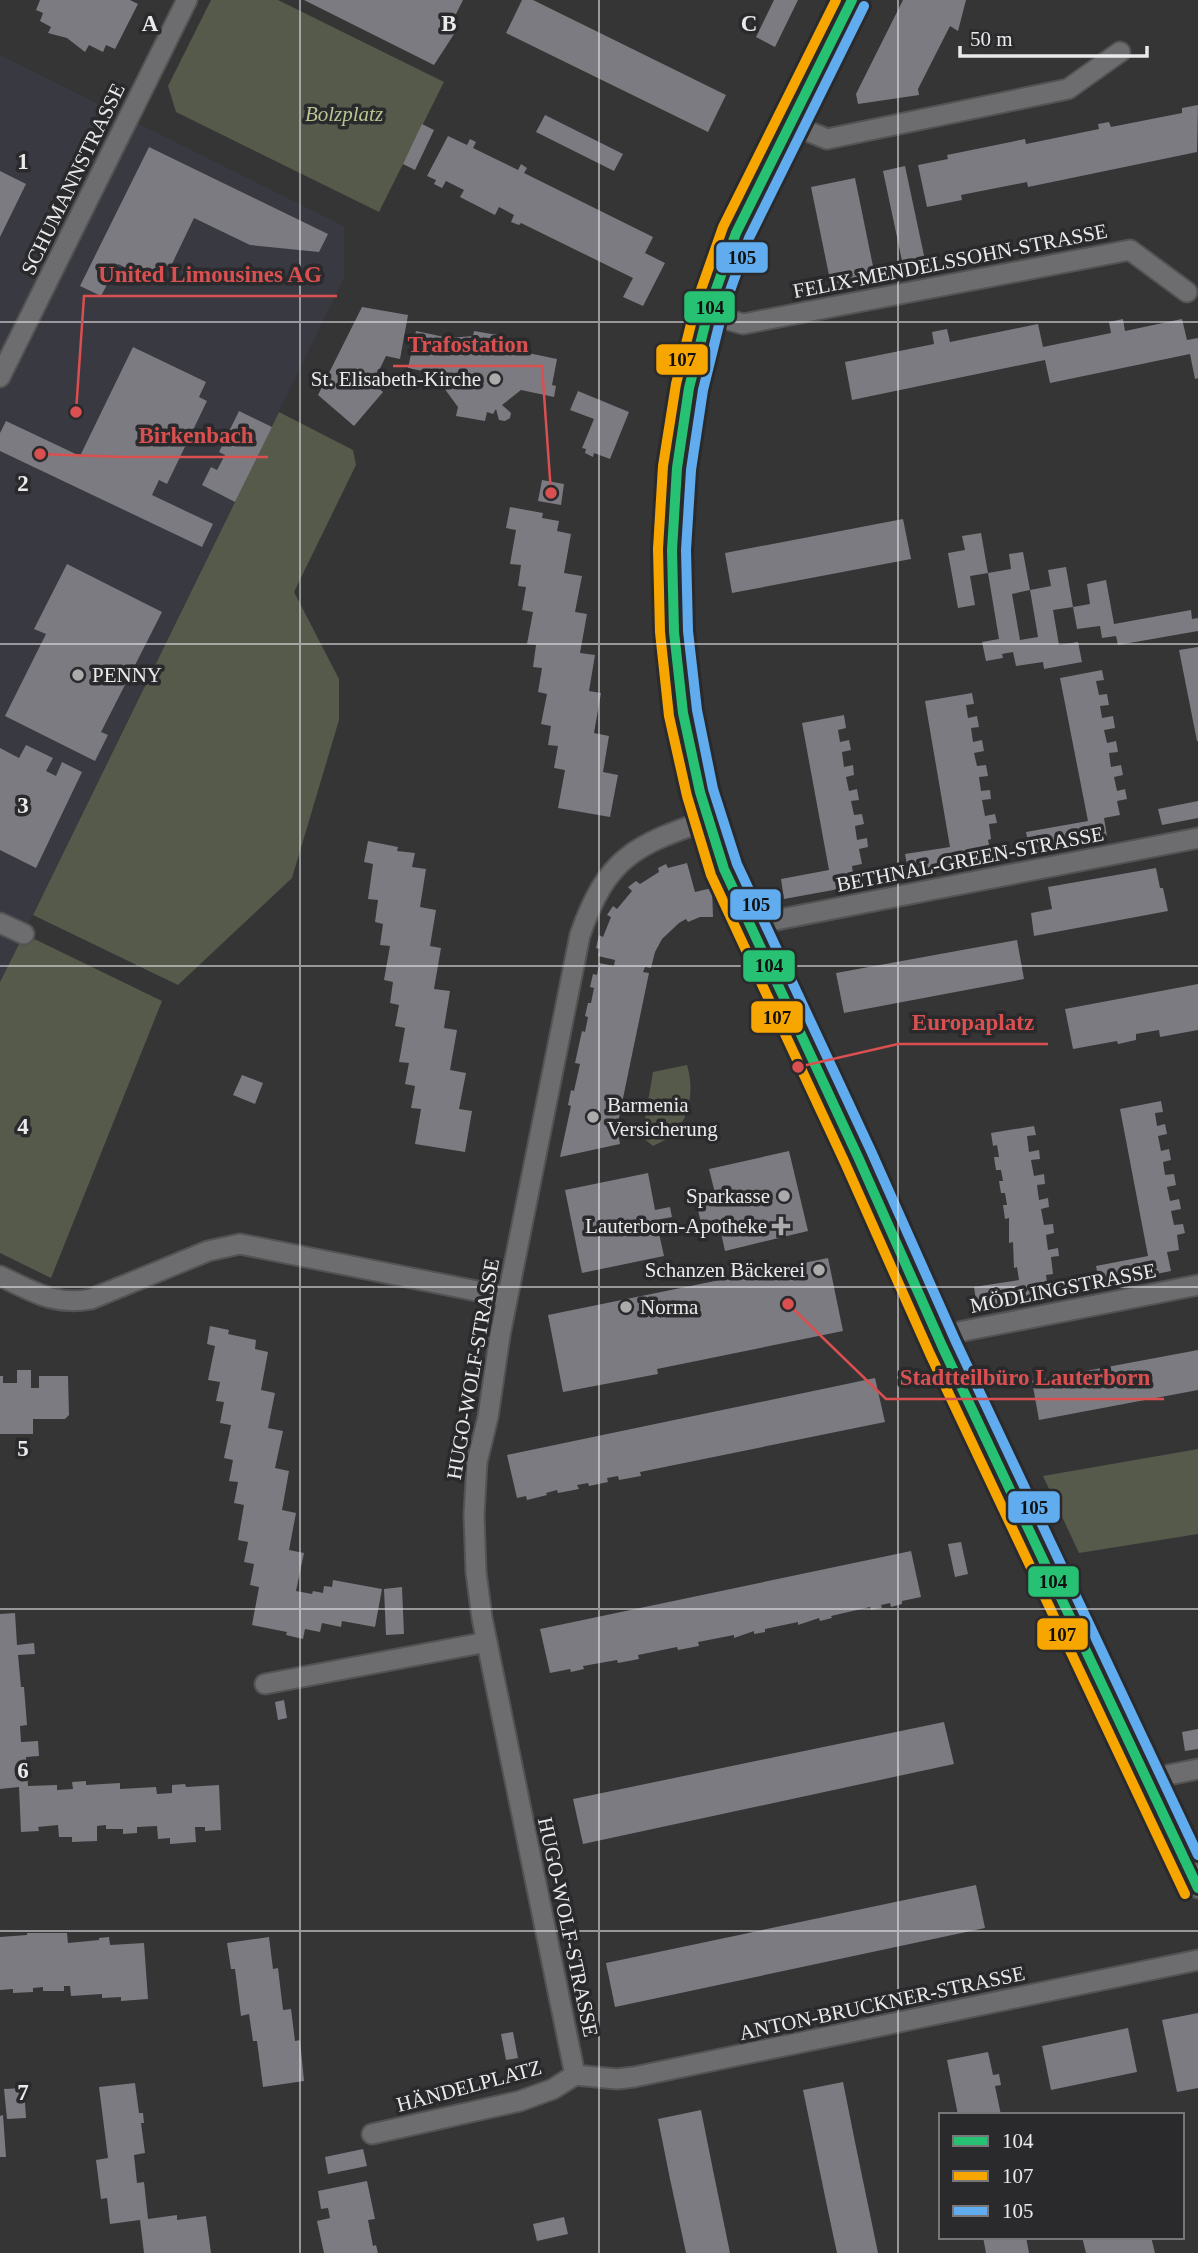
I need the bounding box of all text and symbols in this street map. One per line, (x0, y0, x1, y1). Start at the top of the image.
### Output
text: A (142, 11, 159, 36)
text: B (441, 11, 457, 36)
text: C (741, 11, 757, 36)
scale bar (960, 14, 1147, 58)
text: 50 m (970, 27, 1013, 51)
street label: SCHUMANNSTRASSE (16, 79, 130, 279)
park label: Bolzplatz (305, 102, 383, 126)
text: 1 (17, 149, 29, 174)
street label: FELIX-MENDELSSOHN-STRASSE (791, 219, 1109, 303)
line badge: 105 (715, 241, 769, 274)
text: 105 (728, 247, 756, 268)
callout: United Limousines AG (84, 252, 337, 296)
text: United Limousines AG (98, 262, 322, 287)
line badge: 104 (683, 290, 736, 324)
text: 104 (696, 297, 725, 318)
callout: Trafostation (393, 322, 542, 366)
text: Trafostation (408, 332, 529, 357)
line badge: 107 (655, 343, 709, 376)
text: 107 (668, 349, 697, 370)
place label: St. Elisabeth-Kirche (311, 367, 481, 391)
marker: St. Elisabeth-Kirche (487, 371, 503, 387)
callout: Birkenbach (125, 413, 268, 457)
text: Birkenbach (138, 423, 254, 448)
text: 2 (17, 471, 29, 496)
place label: PENNY (92, 663, 162, 687)
marker: PENNY (70, 667, 86, 683)
text: 3 (17, 793, 29, 818)
street label: BETHNAL-GREEN-STRASSE (834, 821, 1106, 897)
line badge: 105 (729, 888, 782, 921)
text: 105 (742, 894, 770, 915)
line badge: 104 (742, 949, 796, 983)
text: 104 (755, 955, 784, 976)
line badge: 107 (750, 1000, 804, 1034)
callout: Europaplatz (898, 1000, 1048, 1044)
text: 107 (763, 1007, 792, 1028)
text: Europaplatz (912, 1010, 1034, 1035)
place label: Barmenia Versicherung (607, 1093, 718, 1141)
marker: Barmenia Versicherung (585, 1109, 601, 1125)
text: 4 (17, 1114, 29, 1139)
place label: Sparkasse (686, 1184, 770, 1208)
marker: Sparkasse (776, 1188, 792, 1204)
place label: Lauterborn-Apotheke (585, 1214, 767, 1238)
marker: Lauterborn-Apotheke (773, 1218, 789, 1234)
street label: HUGO-WOLF-STRASSE (442, 1257, 504, 1481)
place label: Schanzen Bäckerei (645, 1258, 805, 1282)
street label: MÖDLINGSTRASSE (968, 1258, 1158, 1318)
marker: Schanzen Bäckerei (811, 1262, 827, 1278)
place label: Norma (640, 1295, 699, 1319)
marker: Norma (618, 1299, 634, 1315)
callout: Stadtteilbüro Lauterborn (886, 1355, 1164, 1399)
text: Stadtteilbüro Lauterborn (900, 1365, 1151, 1390)
text: 5 (17, 1436, 29, 1461)
line badge: 105 (1007, 1490, 1061, 1524)
text: 105 (1020, 1497, 1048, 1518)
line badge: 104 (1027, 1565, 1080, 1598)
text: 104 (1039, 1571, 1068, 1592)
line badge: 107 (1036, 1617, 1089, 1651)
text: 107 (1048, 1624, 1077, 1645)
text: 6 (17, 1758, 29, 1783)
street label: HUGO-WOLF-STRASSE (533, 1815, 603, 2039)
street label: ANTON-BRUCKNER-STRASSE (737, 1961, 1027, 2045)
street label: HÄNDELPLATZ (394, 2055, 544, 2117)
text: 7 (17, 2080, 29, 2105)
legend (939, 2113, 1184, 2239)
text: 104 (1002, 2129, 1034, 2153)
text: 107 (1002, 2164, 1034, 2188)
text: 105 (1002, 2199, 1034, 2223)

